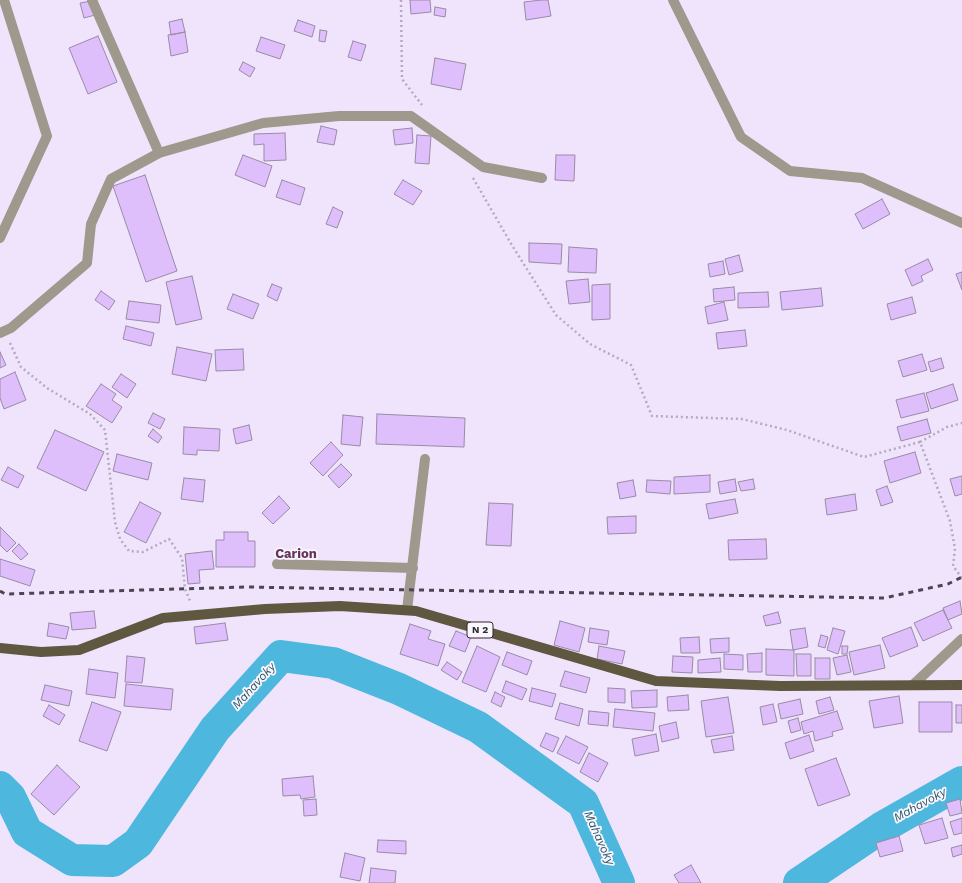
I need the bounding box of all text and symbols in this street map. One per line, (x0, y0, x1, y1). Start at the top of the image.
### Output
district label: Carion (275, 546, 317, 562)
road number: N 2 (467, 622, 493, 638)
water label: Mahavoky (229, 660, 279, 712)
water label: Mahavoky (891, 785, 949, 825)
water label: Mahavoky (581, 809, 617, 867)

